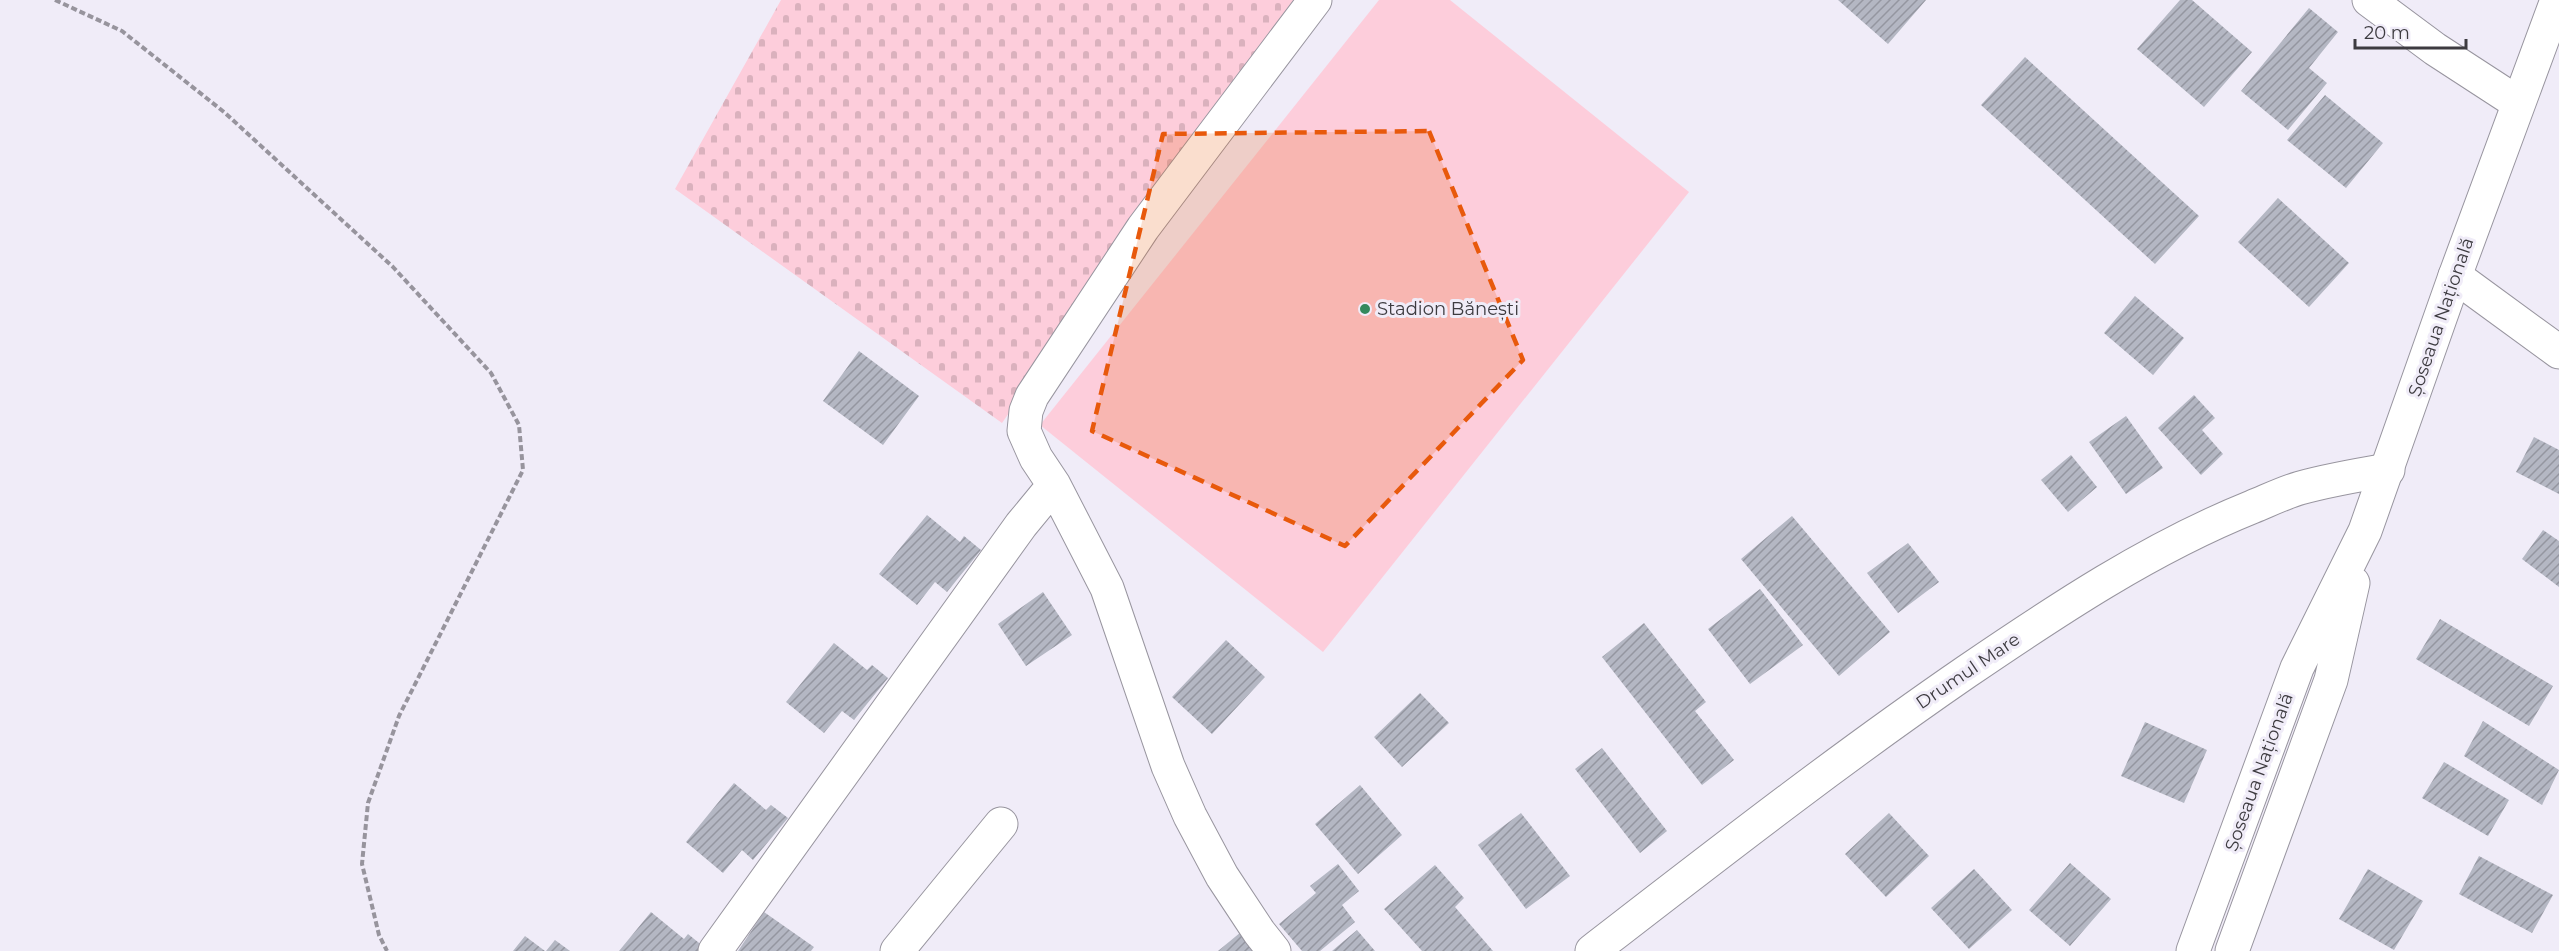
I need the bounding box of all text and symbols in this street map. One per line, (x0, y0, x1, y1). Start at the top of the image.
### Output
scale bar (2355, 12, 2466, 50)
text: 20 m (2364, 22, 2410, 44)
street label: Șoseaua Națională (2403, 235, 2479, 400)
place label: Stadion Bănești (1377, 298, 1519, 321)
marker: Stadion Bănești (1358, 302, 1372, 316)
street label: Drumul Mare (1912, 628, 2024, 714)
street label: Șoseaua Națională (2220, 690, 2299, 854)

